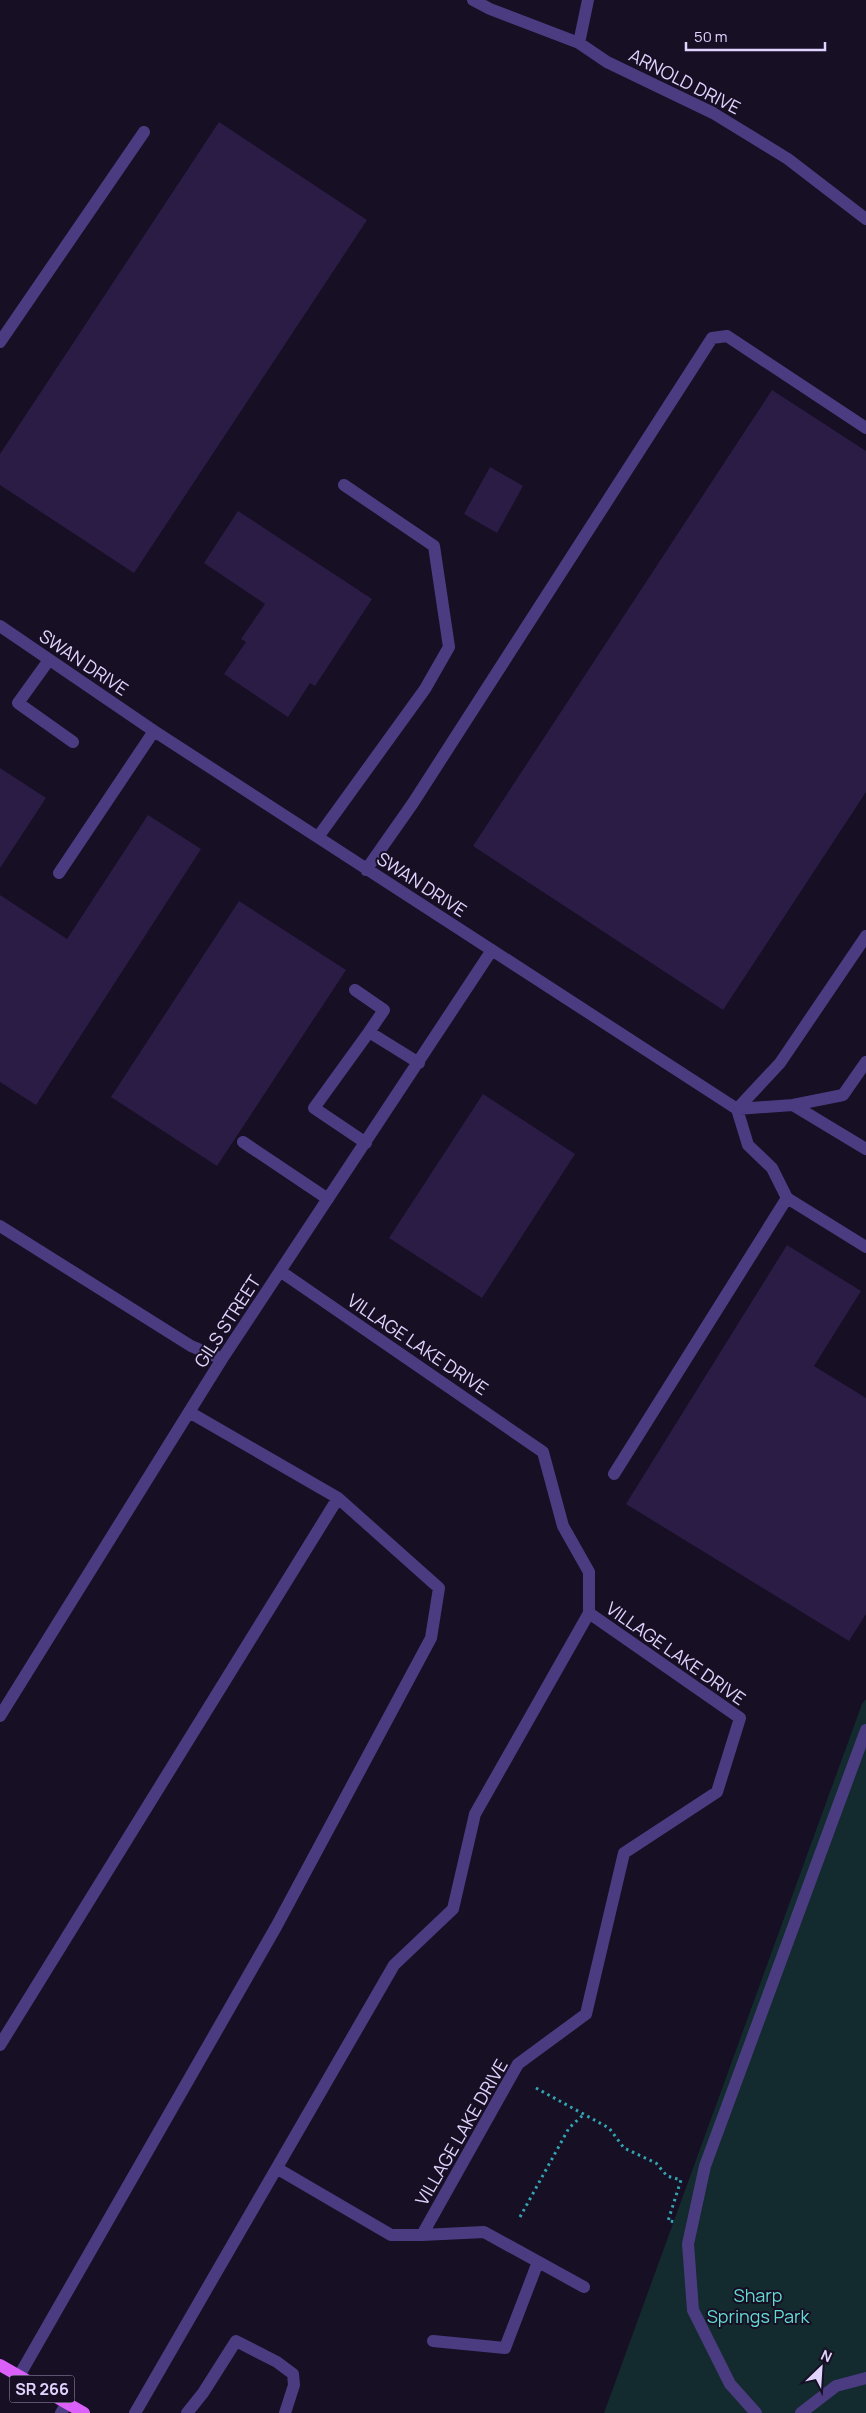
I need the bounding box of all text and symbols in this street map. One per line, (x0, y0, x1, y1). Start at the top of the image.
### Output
scale bar (686, 20, 825, 52)
text: 50 m (694, 26, 728, 47)
street label: ARNOLD DRIVE (625, 43, 745, 119)
street label: SWAN DRIVE (35, 623, 133, 701)
street label: SWAN DRIVE (373, 846, 471, 922)
street label: GILS STREET (188, 1270, 266, 1372)
street label: VILLAGE LAKE DRIVE (343, 1288, 493, 1400)
street label: VILLAGE LAKE DRIVE (602, 1596, 750, 1710)
street label: VILLAGE LAKE DRIVE (409, 2055, 513, 2209)
park label: Sharp Springs Park (707, 2283, 810, 2328)
north arrow (796, 2343, 846, 2393)
text: N (818, 2345, 835, 2367)
road number: SR 266 (10, 2376, 74, 2402)

